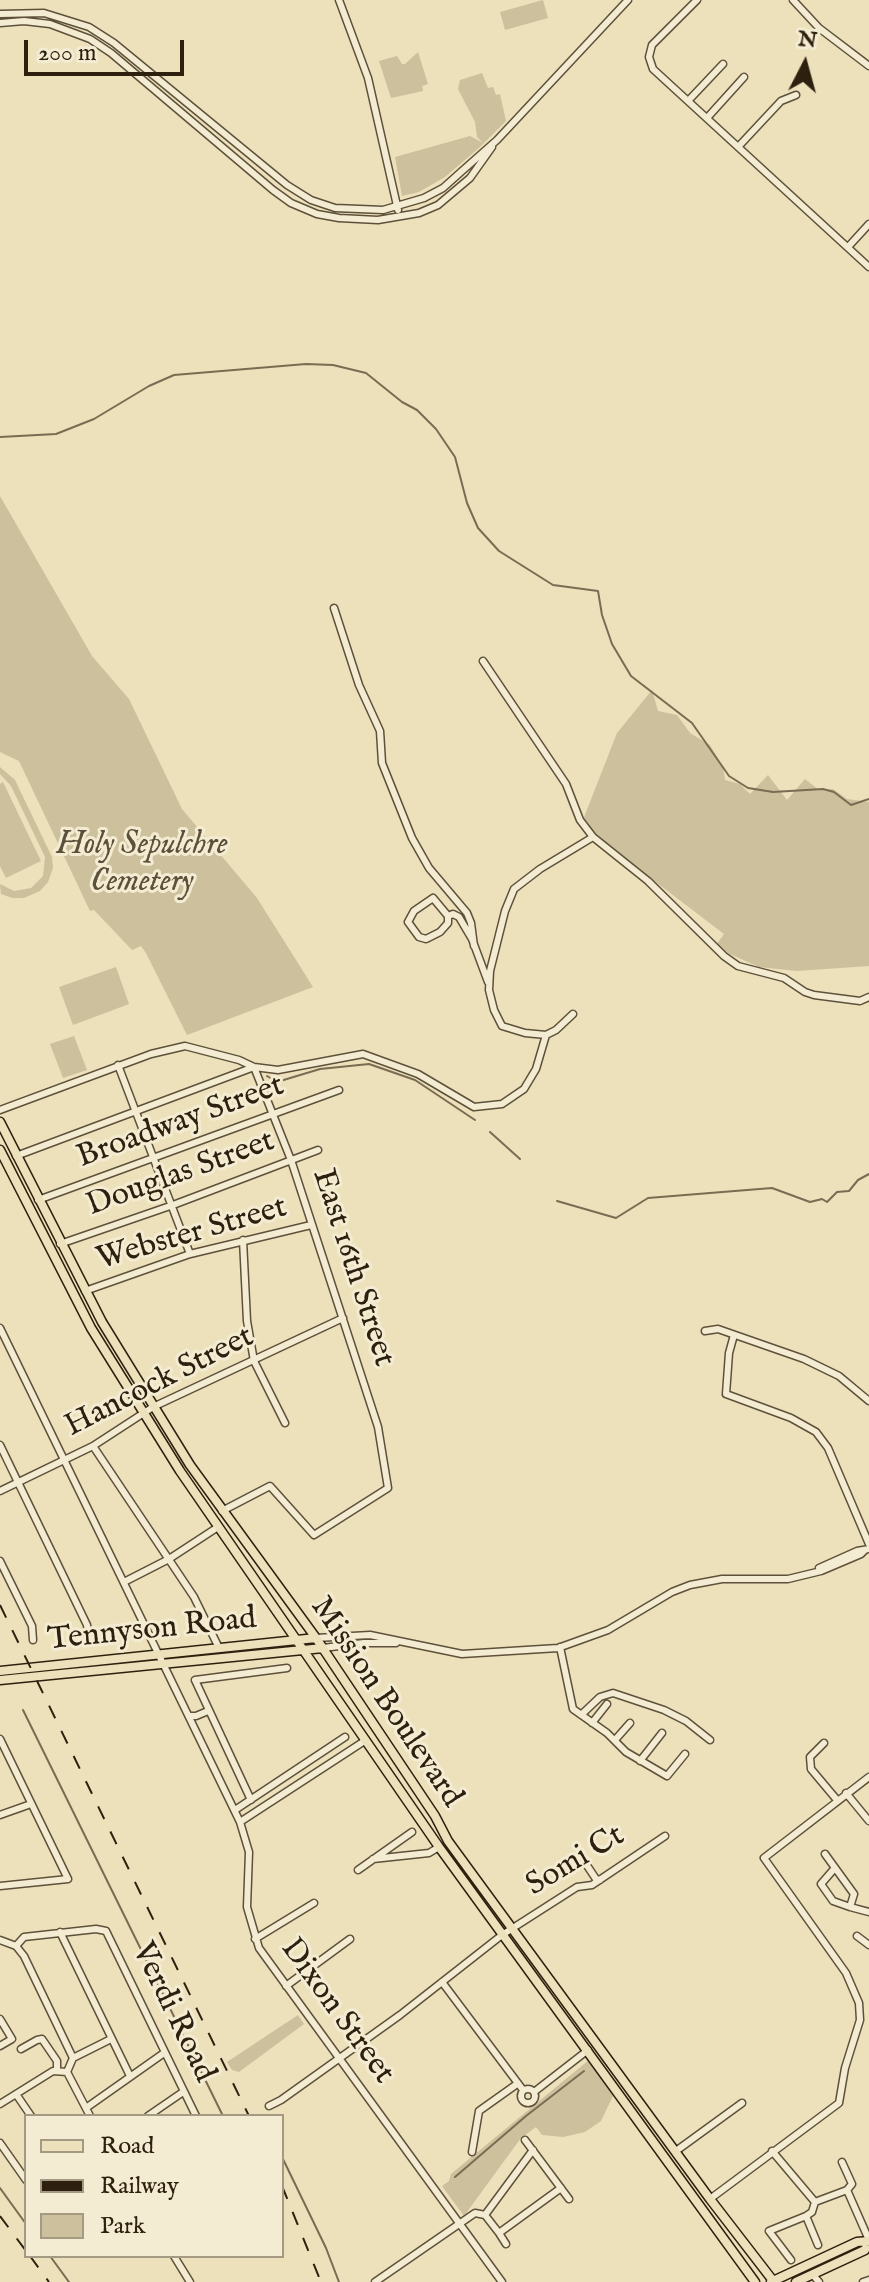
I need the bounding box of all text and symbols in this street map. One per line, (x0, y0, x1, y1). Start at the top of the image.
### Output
scale bar (28, 24, 188, 74)
north arrow (765, 24, 845, 104)
text: N (797, 25, 818, 55)
text: 200 m (38, 38, 97, 69)
park label: Holy Sepulchre Cemetery (56, 827, 228, 902)
street label: Broadway Street (72, 1068, 290, 1178)
street label: Douglas Street (82, 1123, 280, 1227)
street label: East 16th Street (302, 1165, 402, 1371)
street label: Webster Street (93, 1190, 291, 1280)
street label: Hancock Street (59, 1319, 261, 1447)
street label: Mission Boulevard (300, 1590, 470, 1816)
street label: Tennyson Road (46, 1601, 258, 1661)
street label: Somi Ct (520, 1818, 632, 1906)
street label: Dixon Street (270, 1932, 402, 2092)
street label: Verdi Road (122, 1937, 222, 2089)
legend (24, 2114, 284, 2258)
text: Road (100, 2131, 154, 2162)
text: Railway (100, 2171, 179, 2202)
text: Park (100, 2211, 146, 2242)

